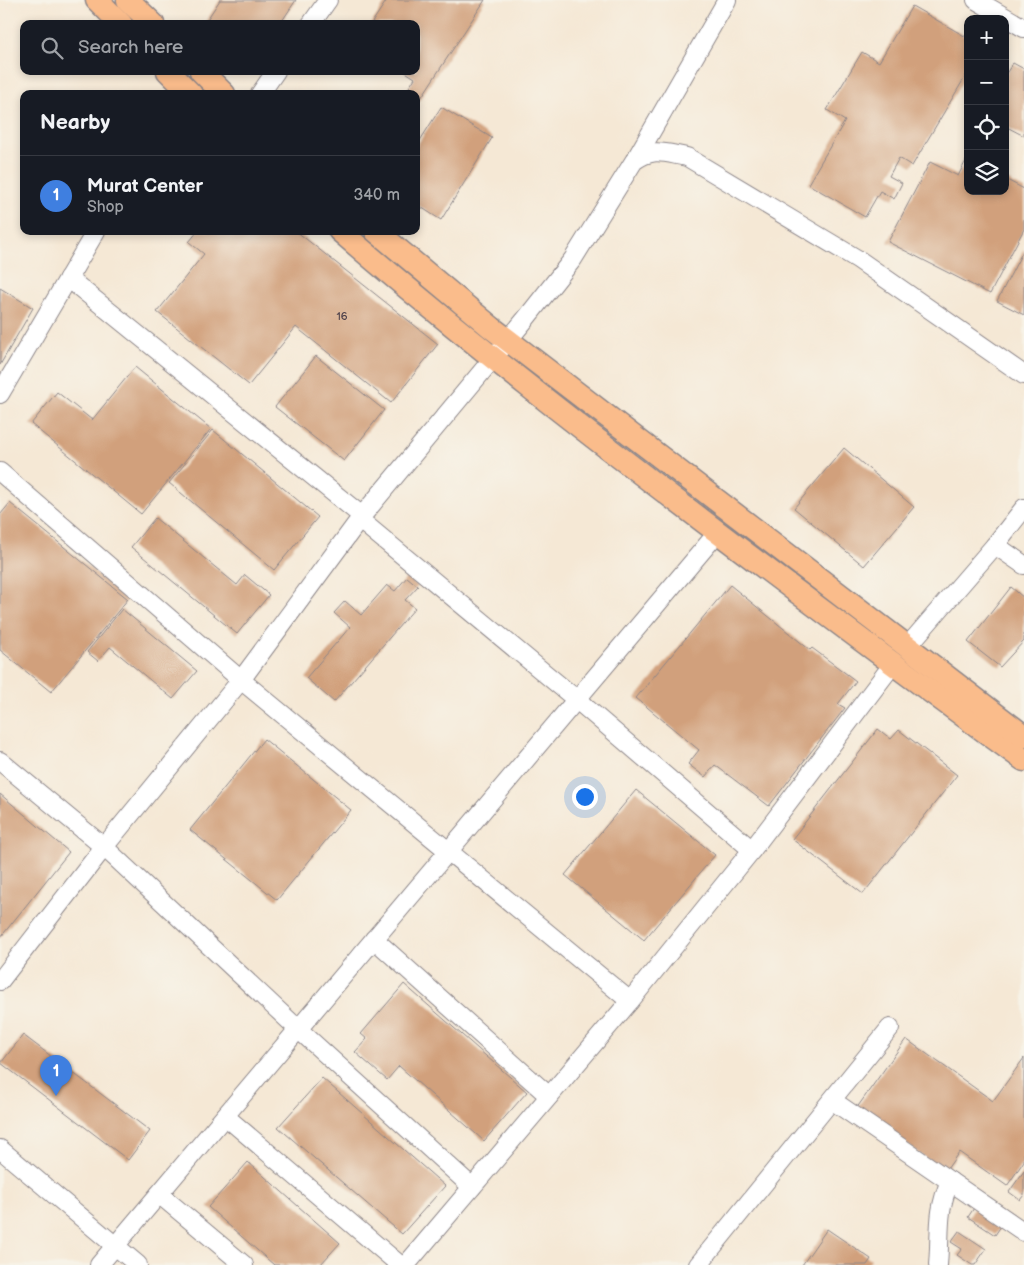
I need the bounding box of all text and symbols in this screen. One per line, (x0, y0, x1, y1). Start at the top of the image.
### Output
map controls (964, 15, 1009, 195)
button: + (964, 15, 1009, 60)
search box (20, 20, 420, 75)
icon: search (38, 34, 66, 62)
text: Search here (78, 36, 183, 59)
button: − (964, 60, 1009, 105)
button: locate (964, 105, 1009, 150)
text: Nearby (40, 110, 110, 135)
button: layers (964, 150, 1009, 195)
text: Murat Center (87, 175, 203, 198)
text: 1 (53, 186, 59, 205)
text: 340 m (353, 186, 400, 205)
text: Shop (87, 198, 124, 217)
house number: 16 (337, 310, 348, 323)
your location (572, 784, 598, 810)
pin: 1 (40, 1055, 72, 1096)

